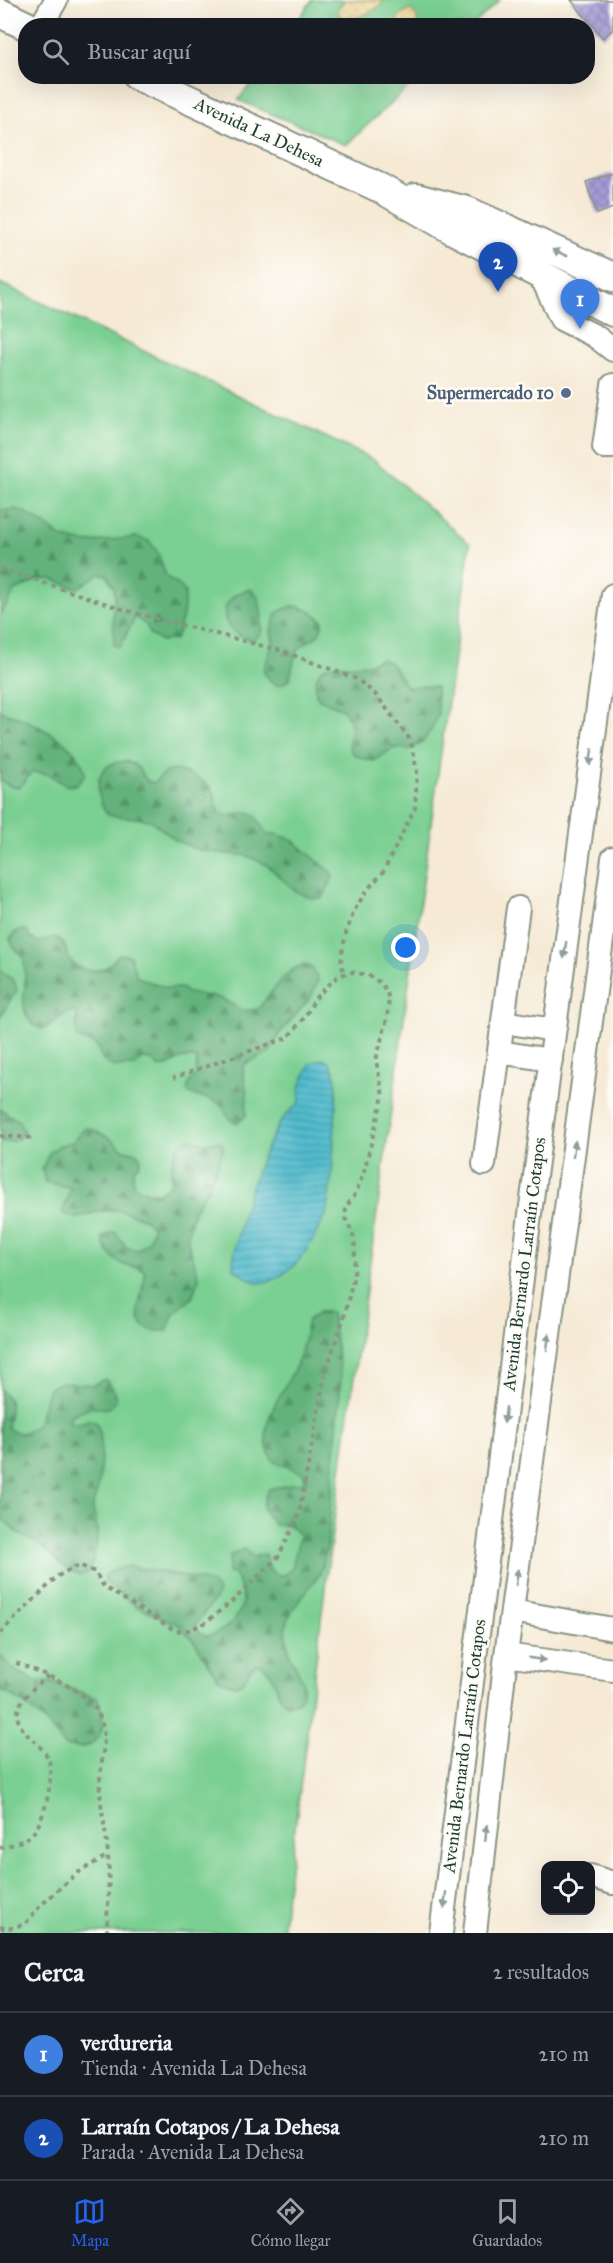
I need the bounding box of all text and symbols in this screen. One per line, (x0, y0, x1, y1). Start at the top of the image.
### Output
search box (18, 18, 595, 84)
icon: search (39, 35, 72, 68)
text: Buscar aquí (87, 38, 190, 65)
street label: Avenida La Dehesa (190, 92, 328, 172)
pin: 2 (478, 242, 518, 292)
one-way arrow (550, 248, 568, 258)
pin: 1 (560, 280, 600, 329)
place label: Supermercado 10 (427, 382, 554, 405)
marker: Supermercado 10 (559, 386, 573, 400)
one-way arrow (586, 748, 596, 767)
your location (391, 933, 420, 962)
one-way arrow (560, 941, 570, 960)
street label: Avenida Bernardo Larraín Cotapos (497, 1136, 550, 1393)
one-way arrow (570, 1139, 579, 1158)
one-way arrow (544, 1333, 553, 1352)
one-way arrow (500, 1405, 510, 1424)
one-way arrow (512, 1567, 522, 1586)
street label: Avenida Bernardo Larraín Cotapos (437, 1618, 490, 1875)
one-way arrow (527, 1655, 546, 1664)
one-way arrow (481, 1824, 491, 1843)
map controls (541, 1861, 595, 1915)
button: locate (541, 1861, 595, 1915)
one-way arrow (440, 1890, 449, 1909)
text: Cerca (24, 1956, 84, 1988)
text: 2 resultados (493, 1960, 589, 1984)
text: verdureria (81, 2029, 172, 2056)
text: 1 (40, 2042, 47, 2066)
text: 210 m (539, 2042, 589, 2066)
text: Tienda · Avenida La Dehesa (81, 2056, 307, 2080)
text: Larraín Cotapos / La Dehesa (81, 2113, 339, 2140)
text: 2 (39, 2126, 48, 2150)
text: 210 m (539, 2126, 589, 2150)
text: Parada · Avenida La Dehesa (81, 2140, 304, 2164)
tab: Mapa (71, 2195, 109, 2250)
tab: Cómo llegar (251, 2195, 330, 2250)
tab: Guardados (472, 2195, 542, 2250)

